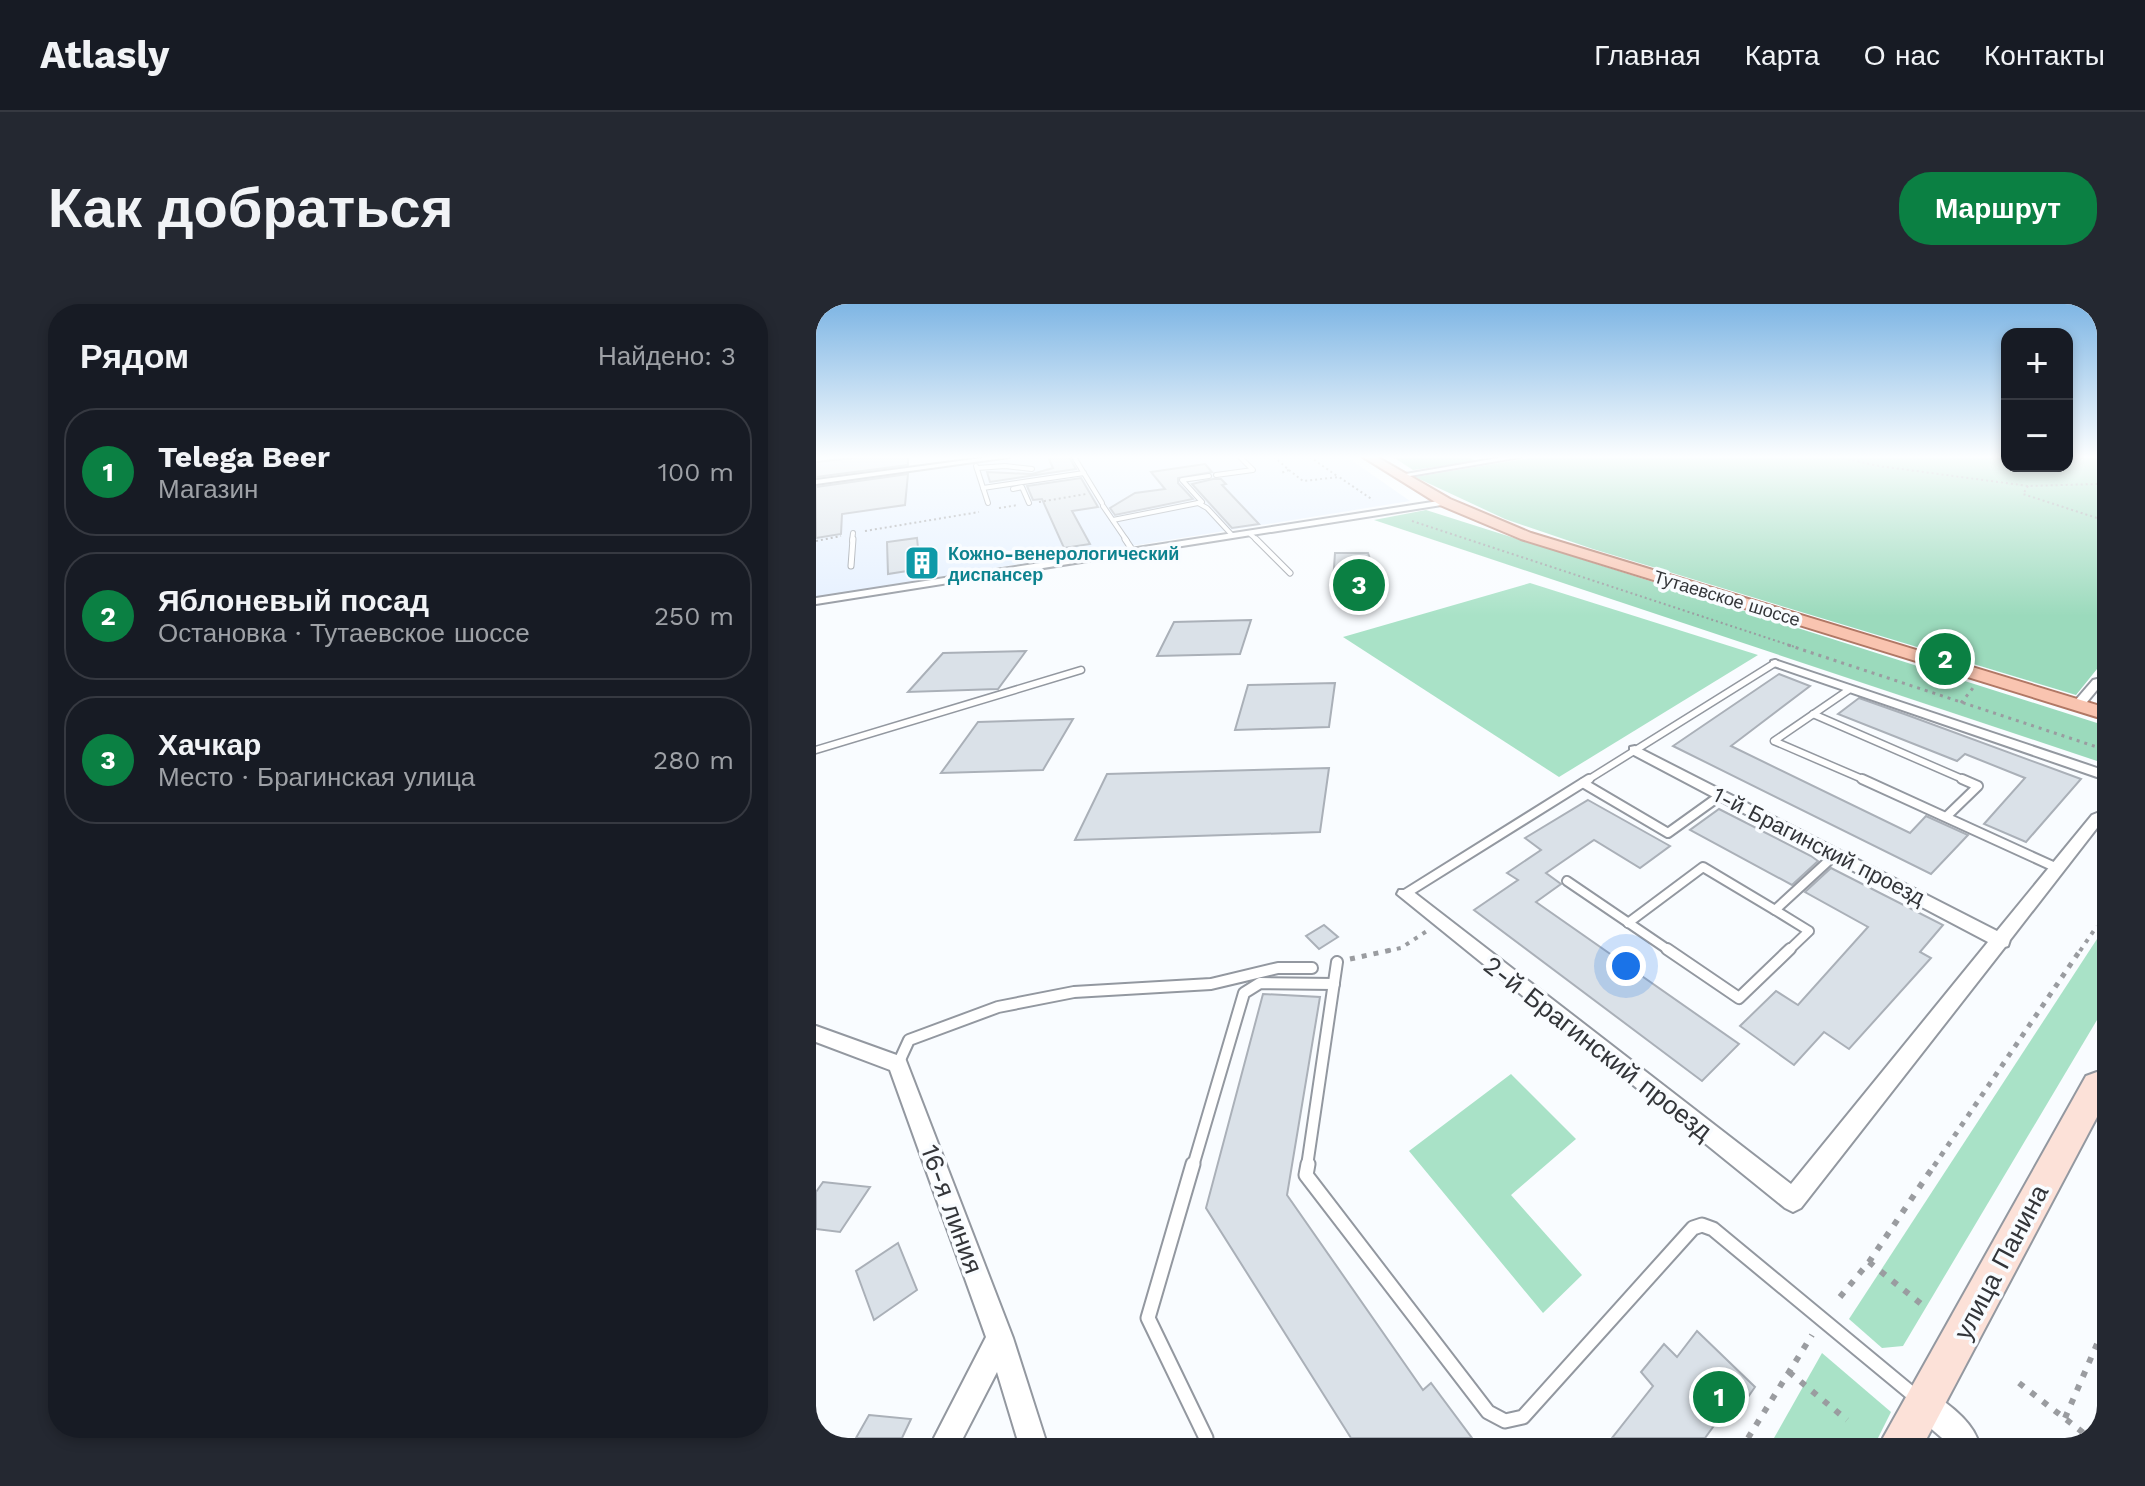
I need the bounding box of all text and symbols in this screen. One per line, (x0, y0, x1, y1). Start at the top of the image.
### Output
text: Atlasly (40, 33, 170, 77)
text: Главная (1594, 39, 1701, 72)
text: Карта (1745, 39, 1820, 72)
text: О нас (1864, 39, 1940, 72)
text: Контакты (1984, 39, 2105, 72)
button: Маршрут (1899, 172, 2097, 245)
text: Как добраться (48, 175, 453, 241)
map controls (2001, 328, 2073, 472)
button: + (2001, 328, 2073, 400)
text: Рядом (80, 336, 189, 376)
text: Найдено: 3 (598, 341, 736, 371)
button: − (2001, 400, 2073, 472)
text: Telega Beer (158, 439, 330, 474)
text: 1 (102, 457, 114, 487)
text: 100 m (658, 457, 734, 487)
text: Магазин (158, 474, 258, 504)
place label: Кожно-венерологический диспансер (948, 543, 1179, 585)
building icon: Кожно-венерологический диспансер (903, 544, 941, 582)
pin: 3 (1333, 555, 1385, 615)
street label: Тутаевское шоссе (1651, 566, 1803, 630)
text: Яблоневый посад (158, 583, 429, 618)
text: 2 (100, 601, 116, 631)
text: 250 m (654, 601, 734, 631)
text: Остановка · Тутаевское шоссе (158, 618, 530, 648)
pin: 2 (1919, 629, 1971, 689)
text: Хачкар (158, 727, 261, 762)
text: 3 (100, 745, 116, 775)
text: 280 m (653, 745, 734, 775)
text: Место · Брагинская улица (158, 762, 475, 792)
street label: 1-й Брагинский проезд (1709, 782, 1929, 910)
your location (1606, 946, 1646, 986)
street label: 2-й Брагинский проезд (1478, 950, 1718, 1146)
street label: 16-я линия (915, 1141, 989, 1277)
street label: улица Панина (1948, 1179, 2055, 1345)
pin: 1 (1693, 1367, 1745, 1427)

